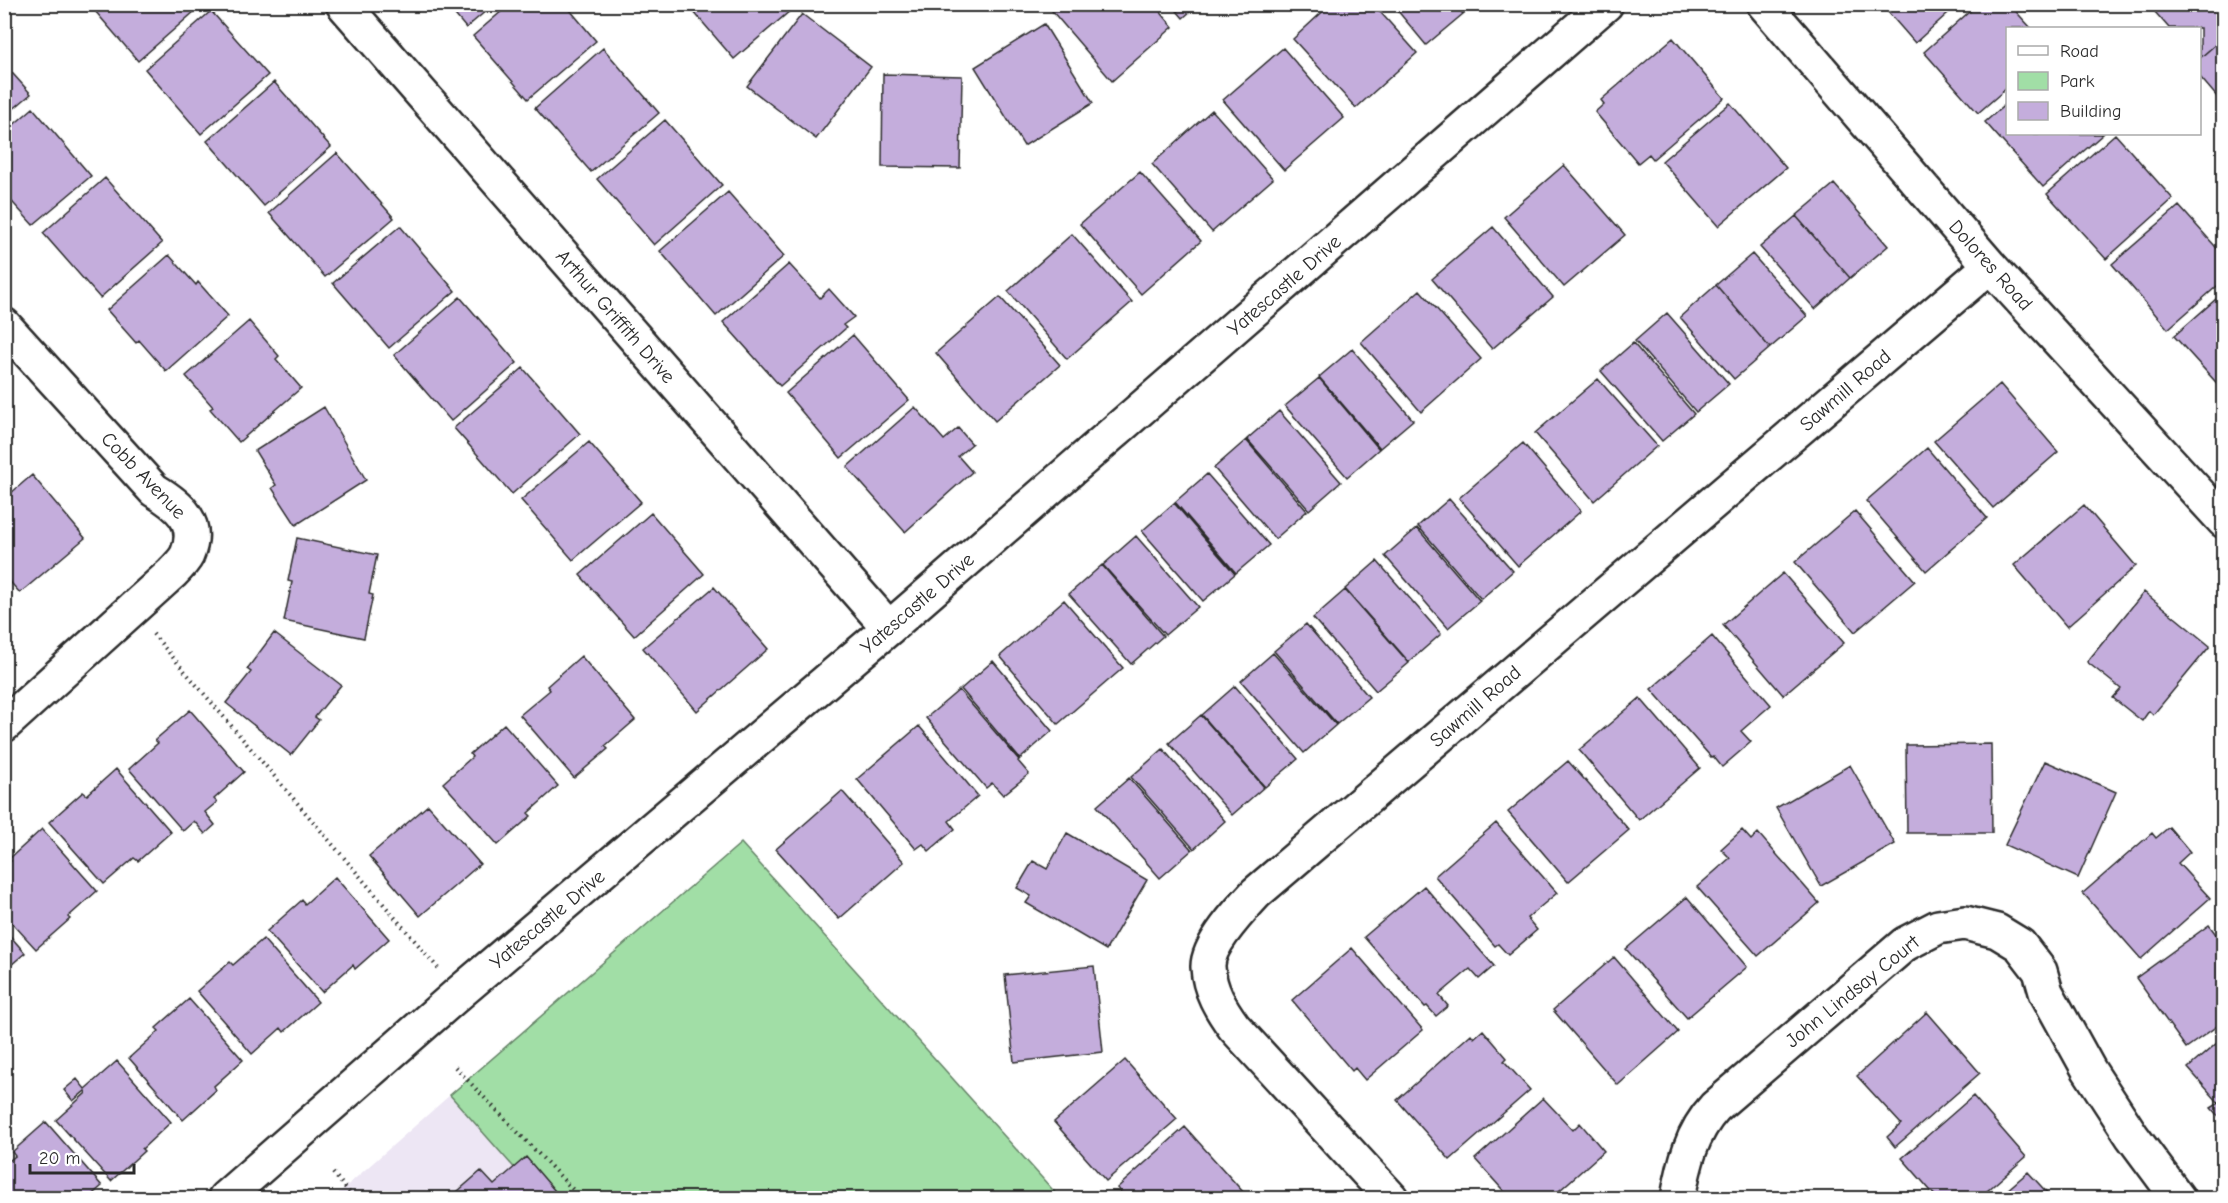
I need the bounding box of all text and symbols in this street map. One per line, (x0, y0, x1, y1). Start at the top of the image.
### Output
legend (2006, 27, 2201, 135)
text: Road (2060, 41, 2099, 62)
text: Park (2060, 71, 2095, 92)
text: Building (2060, 101, 2122, 122)
street label: Dolores Road (1944, 215, 2037, 315)
street label: Yatescastle Drive (1223, 230, 1346, 341)
street label: Arthur Griffith Drive (551, 245, 680, 388)
street label: Sawmill Road (1795, 345, 1896, 436)
street label: Cobb Avenue (97, 427, 191, 524)
street label: Yatescastle Drive (856, 548, 979, 659)
street label: Sawmill Road (1425, 661, 1526, 752)
street label: Yatescastle Drive (485, 865, 609, 974)
street label: John Lindsay Court (1781, 930, 1925, 1052)
scale bar (30, 1137, 134, 1175)
text: 20 m (39, 1148, 80, 1169)

